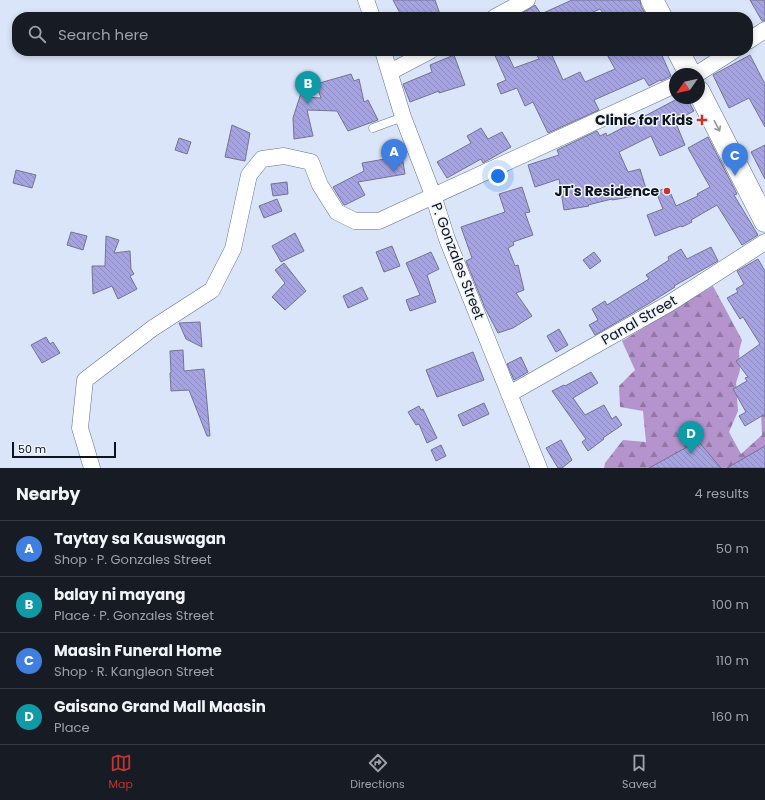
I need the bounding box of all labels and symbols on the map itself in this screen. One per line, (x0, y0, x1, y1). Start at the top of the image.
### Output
north arrow (669, 68, 705, 104)
pin: B (295, 71, 321, 104)
place label: Clinic for Kids (595, 110, 693, 130)
marker: Clinic for Kids (696, 114, 708, 126)
one-way arrow (714, 120, 721, 132)
pin: A (381, 139, 407, 172)
pin: C (722, 143, 748, 176)
your location (488, 166, 508, 186)
place label: JT's Residence (554, 181, 659, 201)
marker: JT's Residence (662, 186, 672, 196)
street label: P. Gonzales Street (427, 200, 489, 322)
street label: Panal Street (598, 290, 680, 350)
pin: D (678, 421, 704, 454)
scale bar (12, 440, 116, 459)

